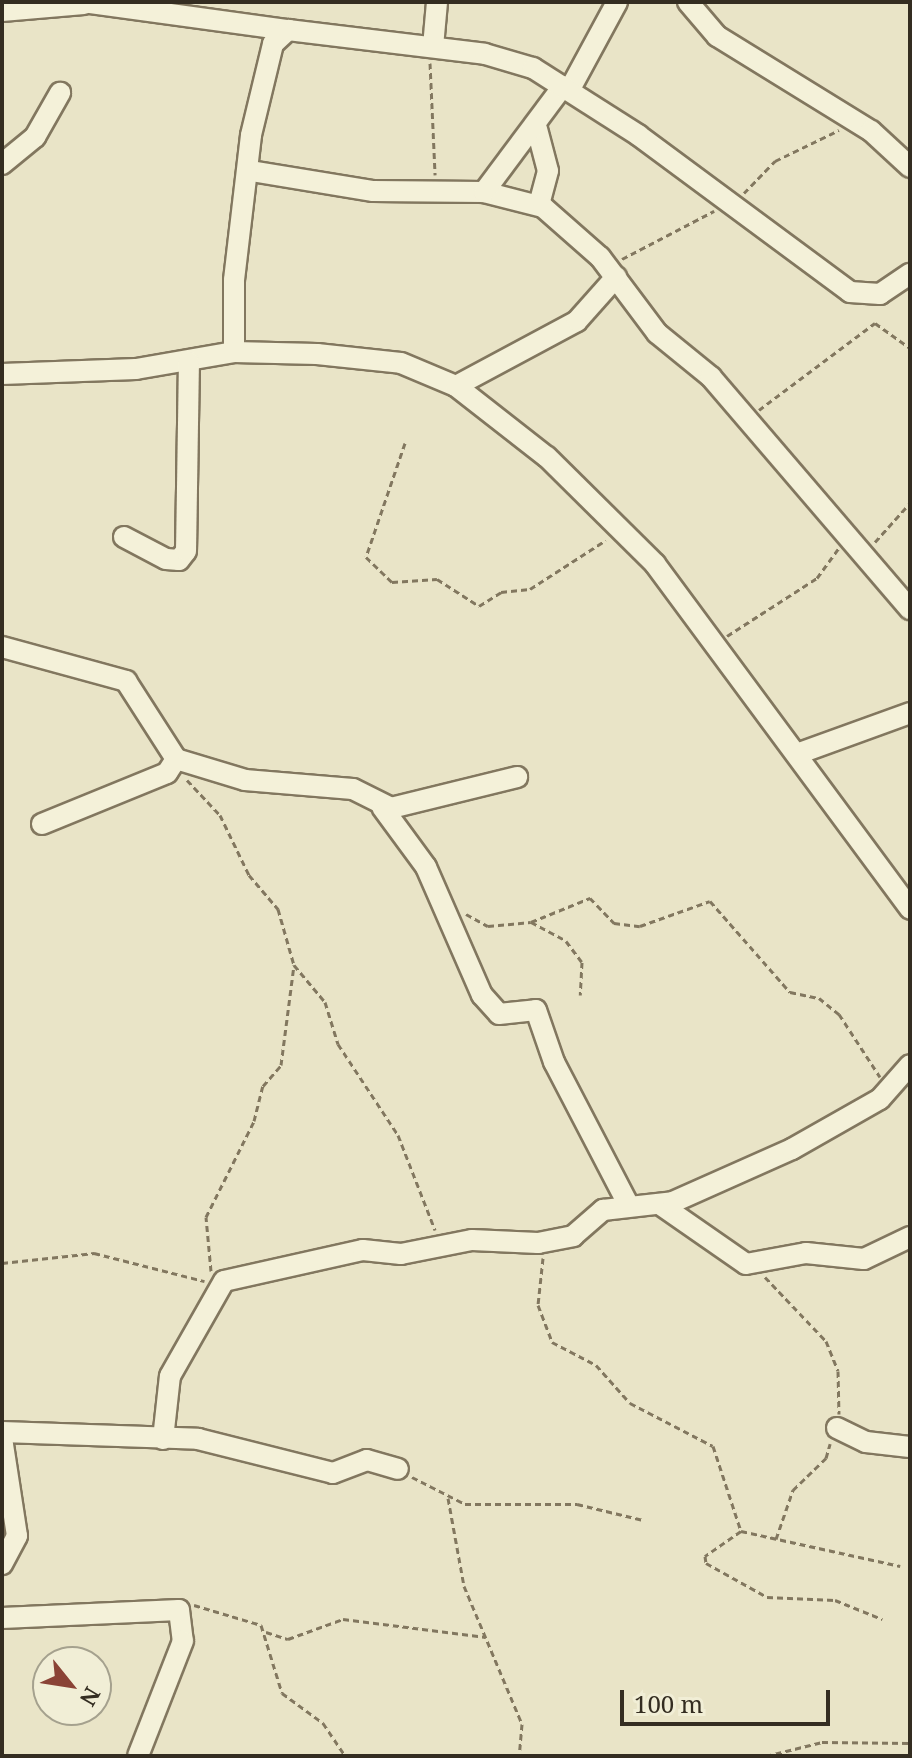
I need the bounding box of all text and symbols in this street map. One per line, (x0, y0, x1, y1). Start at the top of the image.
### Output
north arrow (32, 1646, 112, 1726)
scale bar (624, 1674, 834, 1724)
text: N (74, 1682, 108, 1712)
text: 100 m (634, 1687, 703, 1720)

